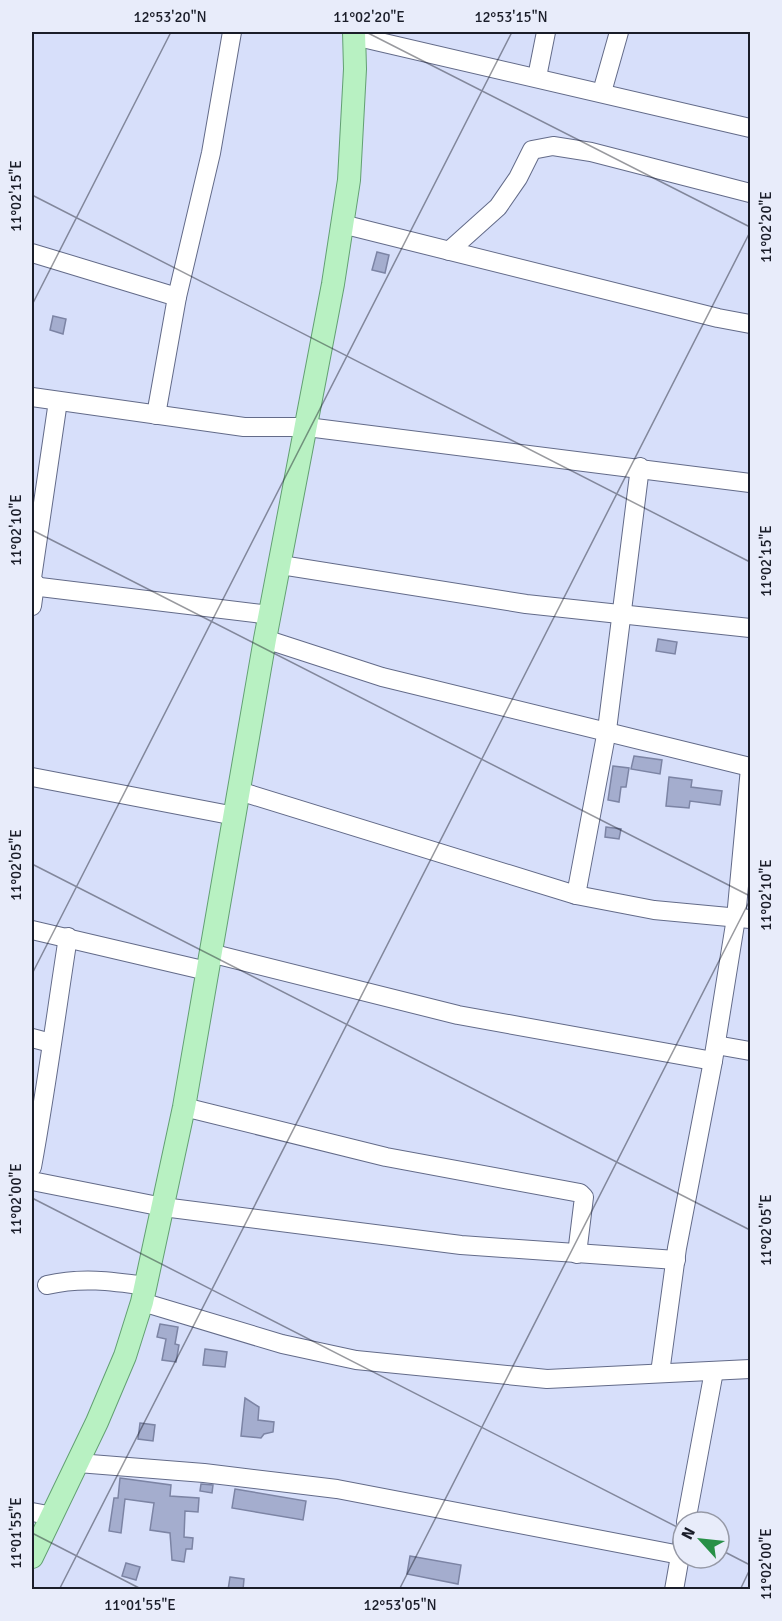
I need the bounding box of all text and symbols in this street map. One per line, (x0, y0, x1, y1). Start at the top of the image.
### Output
text: 12°53'20"N (133, 8, 207, 26)
text: 11°02'20"E (333, 8, 405, 26)
text: 12°53'15"N (474, 8, 548, 26)
text: 11°02'15"E (7, 160, 25, 232)
text: 11°02'20"E (757, 191, 775, 263)
text: 11°02'10"E (7, 494, 25, 566)
text: 11°02'15"E (757, 525, 775, 597)
text: 11°02'05"E (7, 829, 25, 901)
text: 11°02'10"E (757, 859, 775, 931)
text: 11°02'00"E (7, 1163, 25, 1235)
text: 11°02'05"E (757, 1194, 775, 1266)
text: 11°01'55"E (7, 1497, 25, 1569)
north arrow (671, 1510, 731, 1570)
text: N (677, 1524, 700, 1543)
text: 11°02'00"E (757, 1528, 775, 1600)
text: 11°01'55"E (104, 1596, 176, 1614)
text: 12°53'05"N (363, 1596, 437, 1614)

